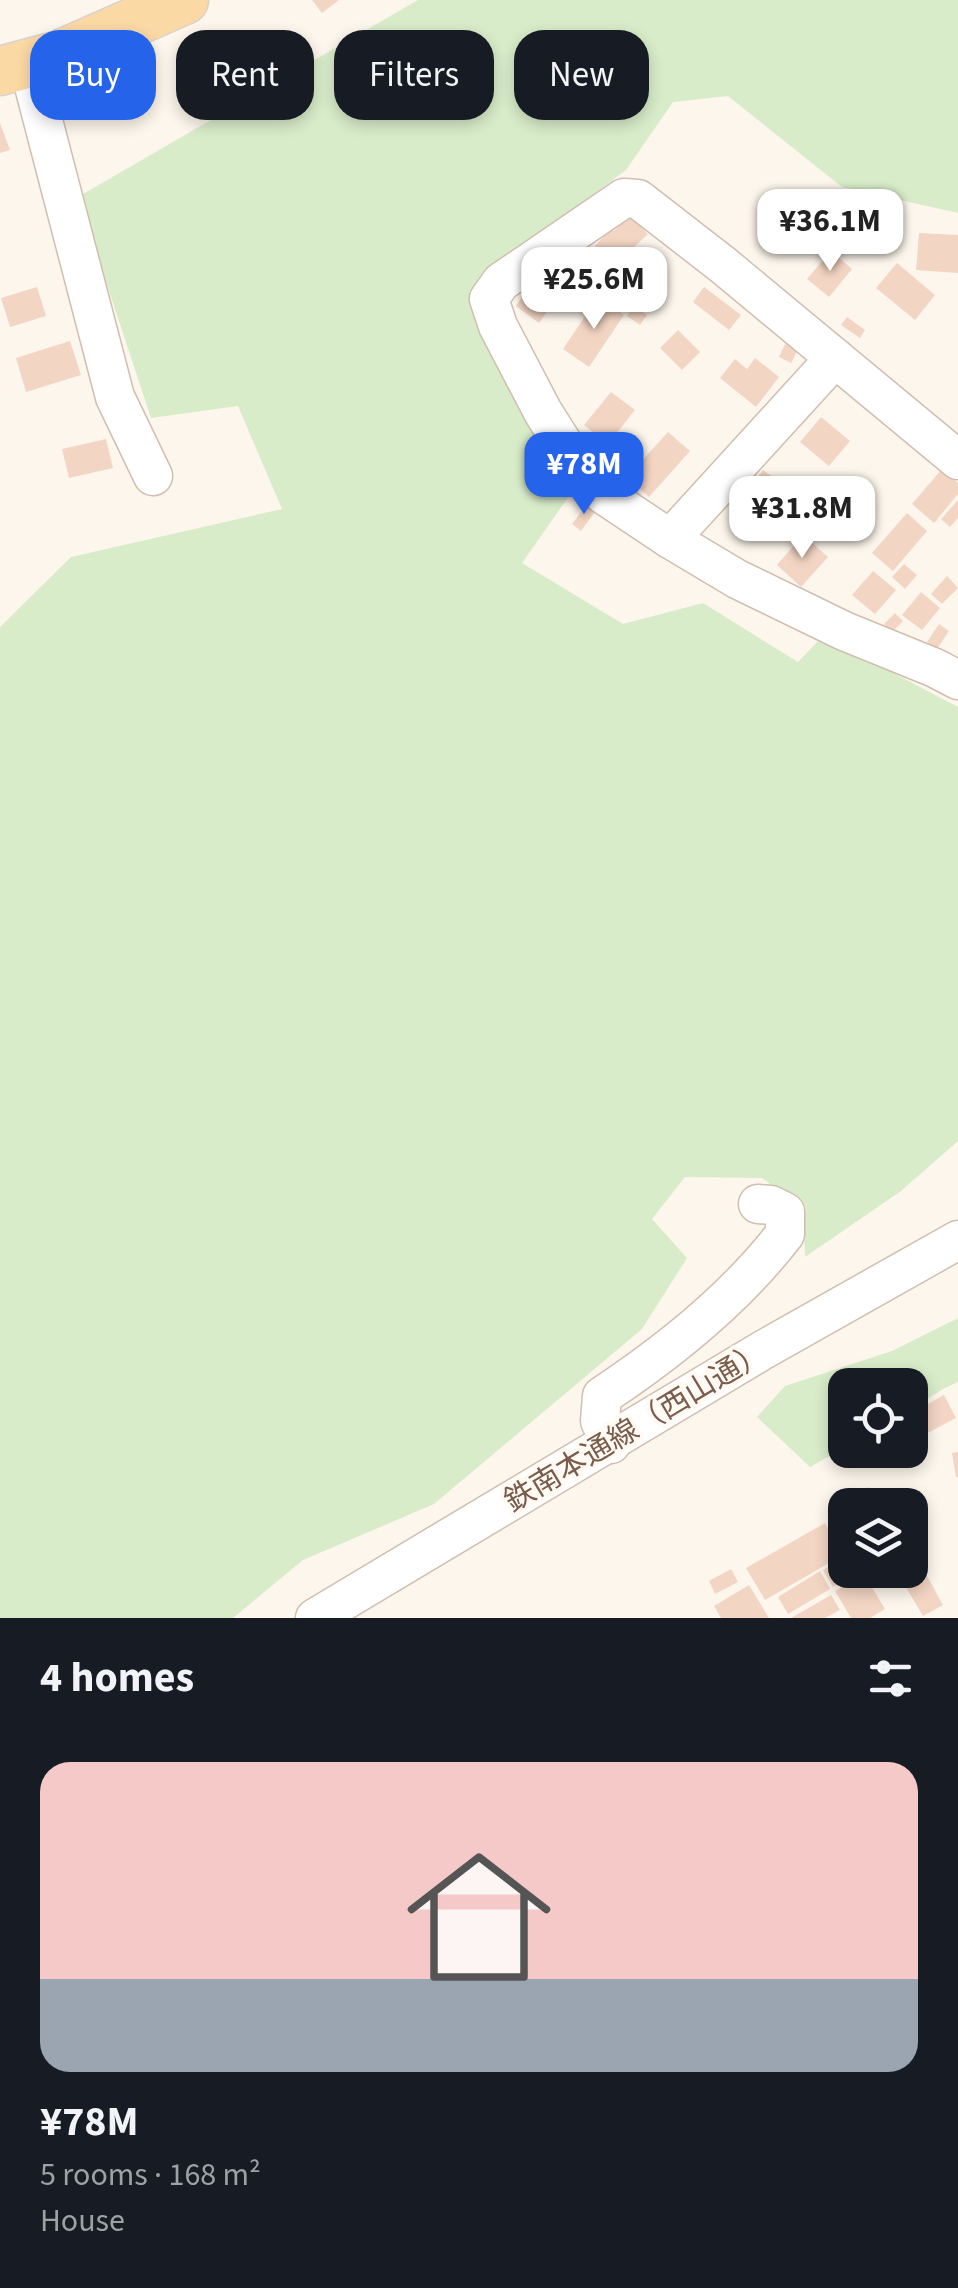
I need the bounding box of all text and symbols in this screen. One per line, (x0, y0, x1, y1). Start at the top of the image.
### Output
chip: Buy (30, 30, 156, 120)
chip: Rent (176, 30, 314, 120)
chip: Filters (334, 30, 494, 120)
chip: New (514, 30, 649, 120)
pin: ¥36.1M (749, 189, 911, 274)
text: ¥36.1M (779, 198, 881, 244)
pin: ¥25.6M (513, 247, 675, 332)
text: ¥25.6M (543, 256, 645, 302)
pin: ¥78M (525, 432, 643, 517)
text: ¥78M (546, 441, 622, 487)
pin: ¥31.8M (721, 476, 883, 561)
text: ¥31.8M (751, 485, 853, 531)
street label: 鉄南本通線（西山通） (496, 1331, 776, 1523)
map controls (828, 1368, 928, 1588)
button: locate (828, 1368, 928, 1468)
button: layers (828, 1488, 928, 1588)
text: 4 homes (40, 1648, 194, 1708)
icon: filters (863, 1651, 918, 1706)
icon: home (389, 1827, 569, 2007)
text: ¥78M (40, 2092, 139, 2152)
text: 5 rooms · 168 m² (40, 2152, 261, 2198)
text: House (40, 2198, 125, 2244)

